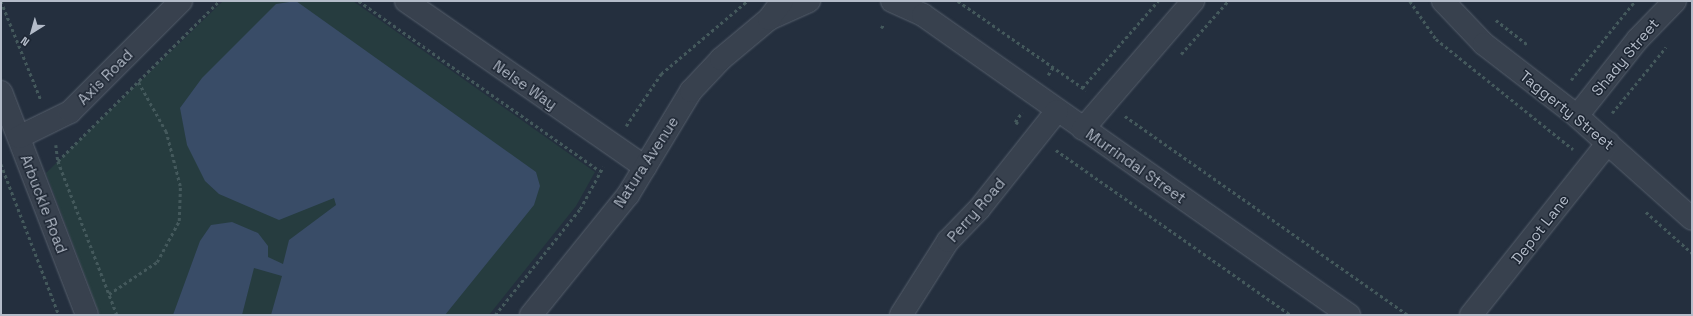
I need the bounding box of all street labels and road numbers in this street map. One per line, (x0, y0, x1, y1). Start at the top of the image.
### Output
street label: Shady Street (1587, 15, 1663, 99)
street label: Axis Road (74, 46, 136, 108)
street label: Nelse Way (490, 56, 560, 114)
street label: Taggerty Street (1516, 67, 1618, 153)
street label: Natura Avenue (610, 113, 682, 211)
street label: Murrindal Street (1083, 125, 1189, 207)
street label: Arbuckle Road (17, 152, 71, 256)
street label: Perry Road (943, 174, 1009, 246)
street label: Depot Lane (1507, 191, 1573, 267)

